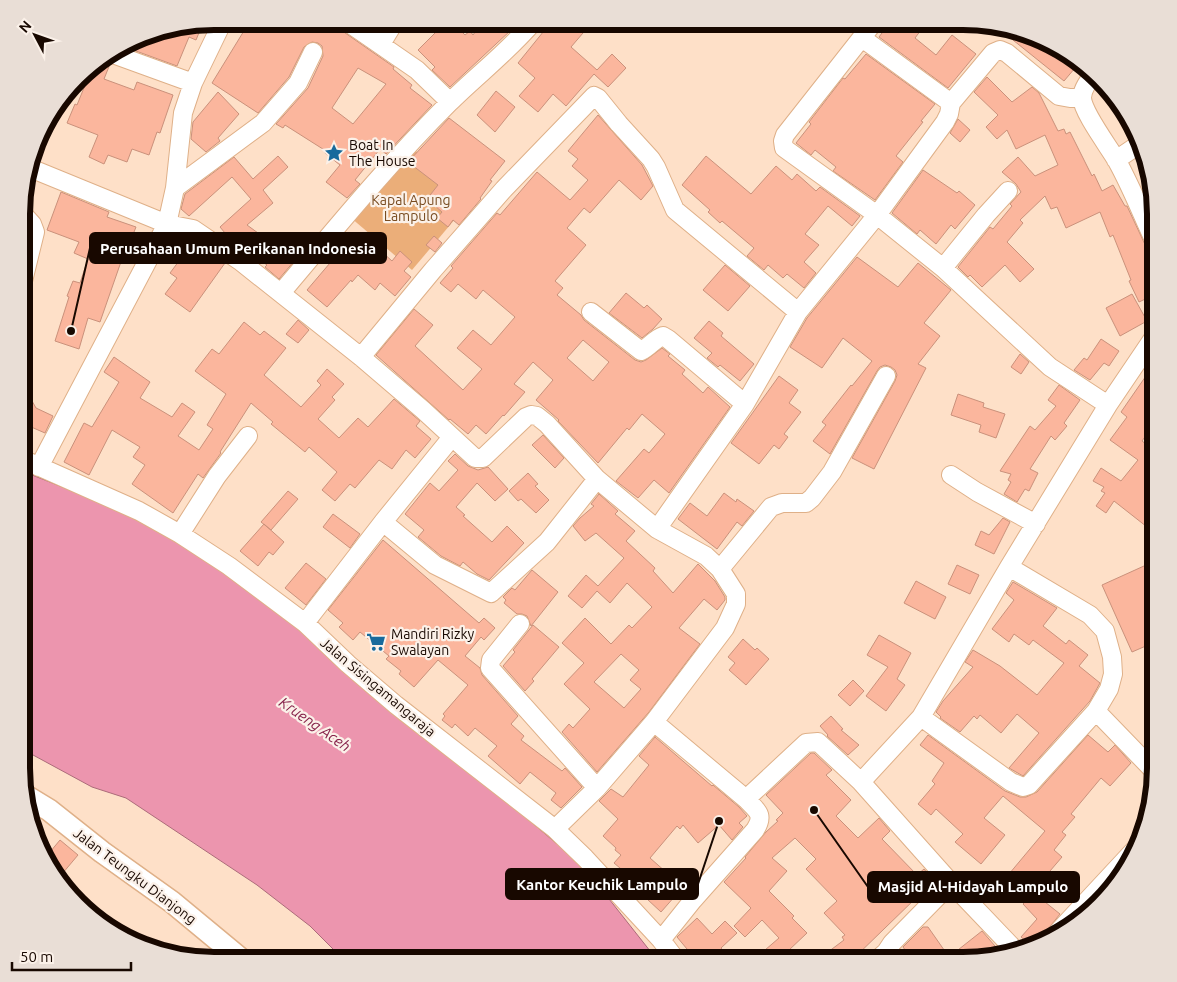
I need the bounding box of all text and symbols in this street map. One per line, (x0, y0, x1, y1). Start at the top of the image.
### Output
north arrow (10, 10, 60, 60)
text: N (16, 17, 35, 36)
place label: Boat In The House (349, 137, 415, 169)
place icon: Boat In The House (323, 142, 345, 164)
park label: Kapal Apung Lampulo (371, 192, 451, 224)
callout: Perusahaan Umum Perikanan Indonesia (90, 233, 386, 263)
text: Perusahaan Umum Perikanan Indonesia (100, 240, 376, 257)
place label: Mandiri Rizky Swalayan (391, 626, 475, 658)
supermarket icon: Mandiri Rizky Swalayan (365, 631, 387, 653)
street label: Jalan Sisingamangaraja (317, 634, 439, 740)
water label: Krueng Aceh (276, 693, 354, 755)
street label: Jalan Teungku Dianjong (71, 825, 199, 927)
callout: Kantor Keuchik Lampulo (506, 869, 698, 899)
callout: Masjid Al-Hidayah Lampulo (868, 872, 1079, 902)
text: Kantor Keuchik Lampulo (516, 876, 688, 893)
text: Masjid Al-Hidayah Lampulo (878, 878, 1068, 895)
scale bar (12, 940, 131, 972)
text: 50 m (20, 948, 53, 965)

